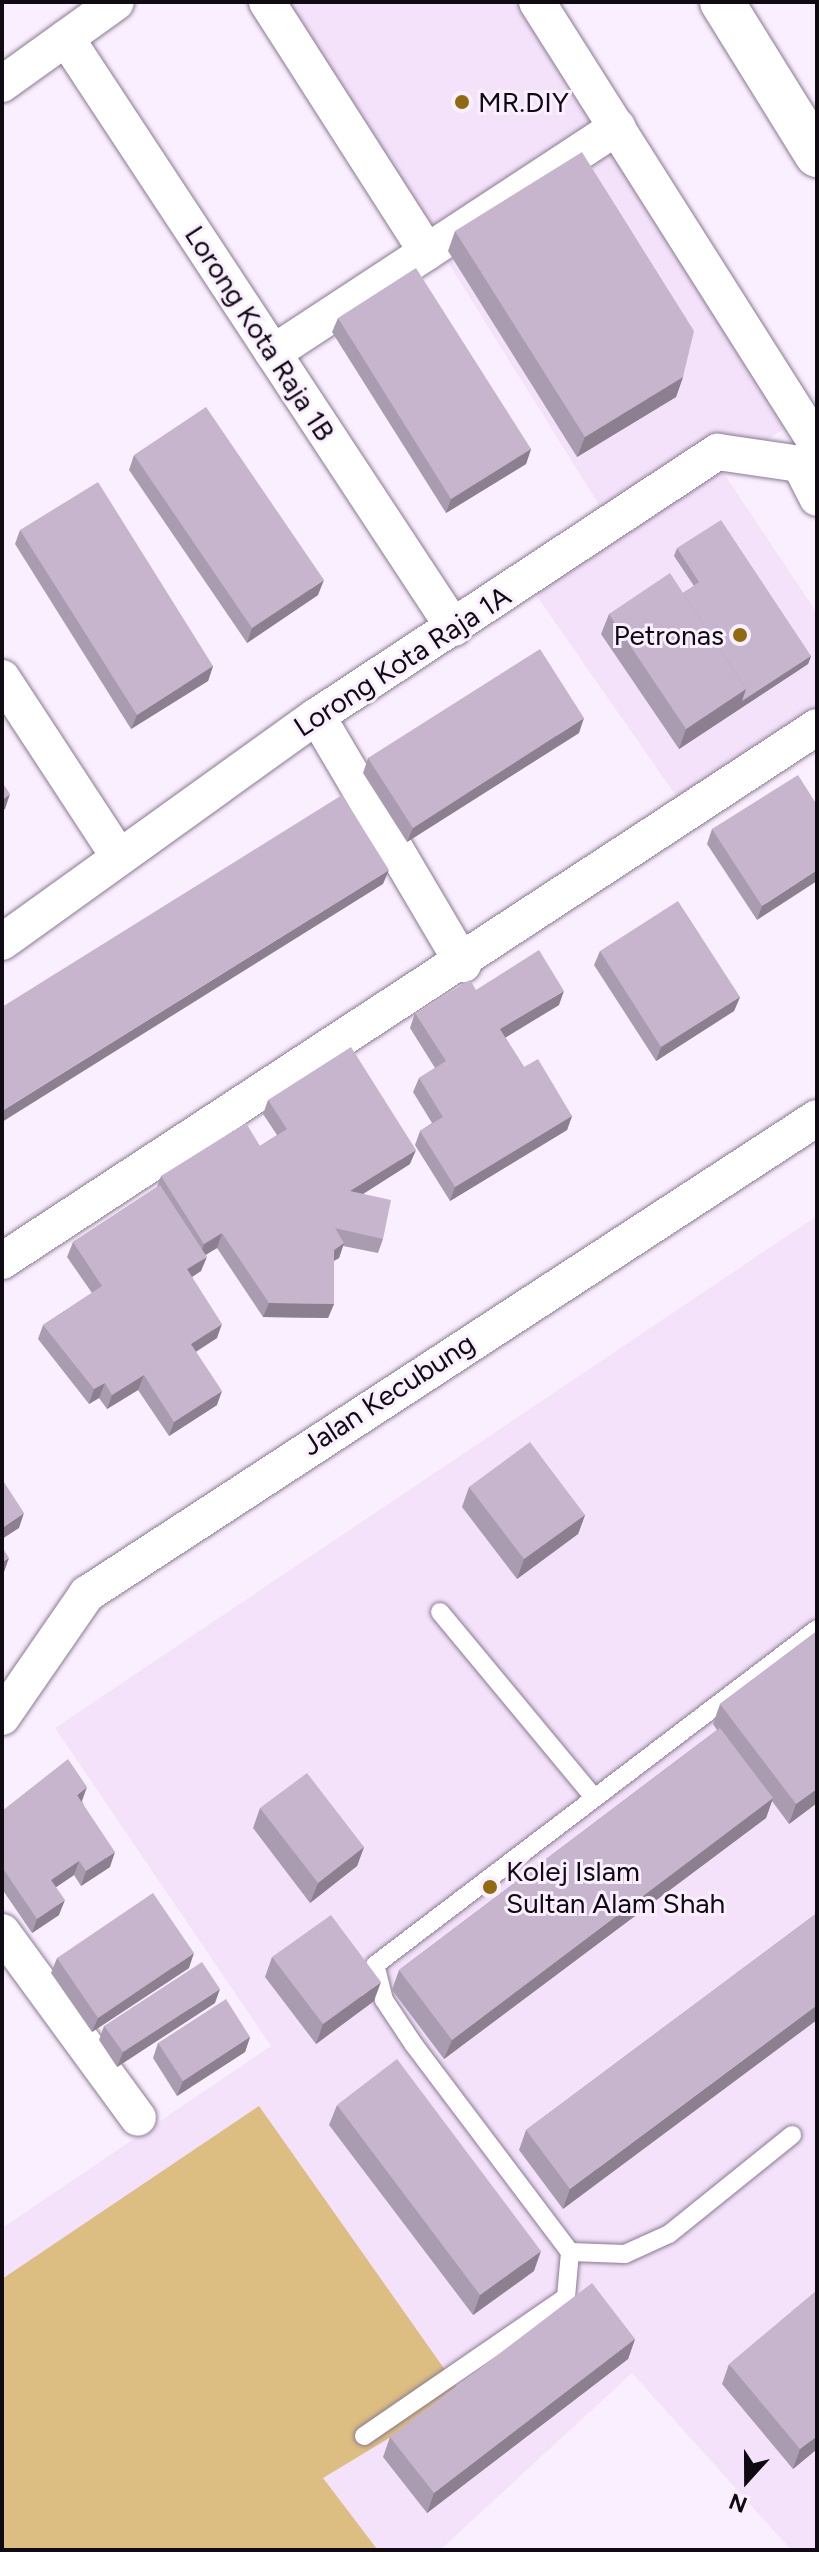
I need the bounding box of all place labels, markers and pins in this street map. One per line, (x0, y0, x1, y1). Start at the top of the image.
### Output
place label: MR.DIY (478, 85, 569, 119)
marker: MR.DIY (453, 93, 471, 111)
place label: Petronas (614, 618, 724, 652)
marker: Petronas (731, 626, 749, 644)
place label: Kolej Islam Sultan Alam Shah (506, 1854, 725, 1920)
marker: Kolej Islam Sultan Alam Shah (481, 1878, 499, 1896)

